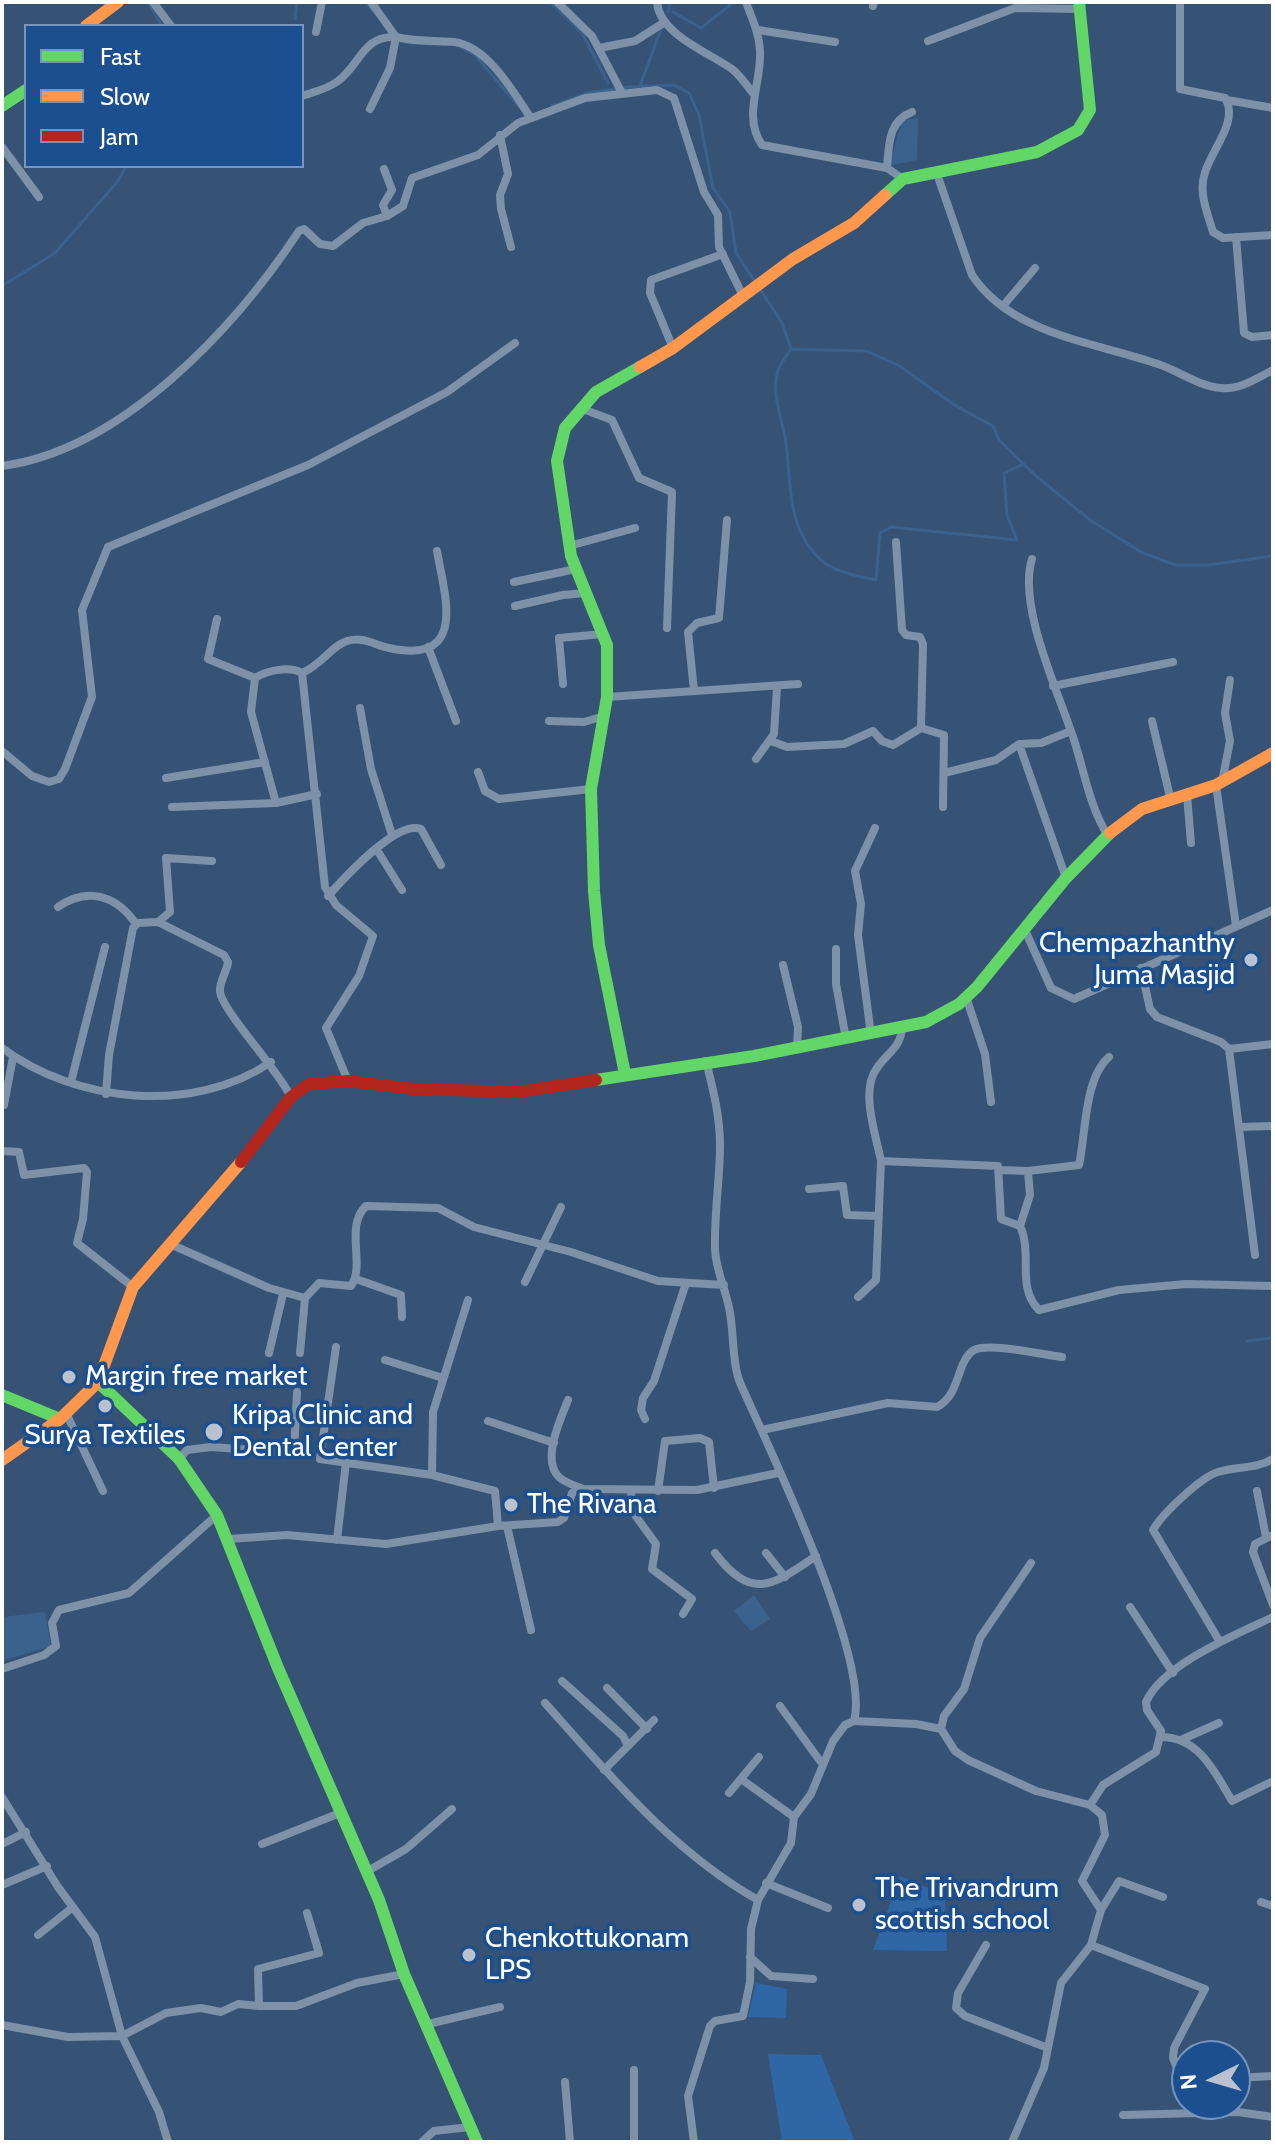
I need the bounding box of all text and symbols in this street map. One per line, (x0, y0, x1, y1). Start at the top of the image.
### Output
legend (24, 24, 304, 168)
text: Fast (100, 42, 141, 71)
text: Slow (100, 82, 150, 111)
text: Jam (100, 122, 138, 151)
place label: Chempazhanthy Juma Masjid (1039, 927, 1235, 993)
marker: Chempazhanthy Juma Masjid (1242, 951, 1260, 969)
place label: Margin free market (85, 1360, 307, 1394)
marker: Margin free market (60, 1368, 78, 1386)
marker: Surya Textiles (96, 1397, 114, 1415)
place label: Kripa Clinic and Dental Center (232, 1399, 413, 1465)
place label: Surya Textiles (24, 1419, 186, 1453)
marker: Kripa Clinic and Dental Center (203, 1421, 225, 1443)
place label: The Rivana (527, 1488, 656, 1522)
marker: The Rivana (502, 1496, 520, 1514)
place label: The Trivandrum scottish school (875, 1872, 1059, 1938)
marker: The Trivandrum scottish school (850, 1896, 868, 1914)
place label: Chenkottukonam LPS (485, 1922, 689, 1988)
marker: Chenkottukonam LPS (460, 1946, 478, 1964)
north arrow (1171, 2040, 1251, 2120)
text: N (1174, 2073, 1203, 2091)

